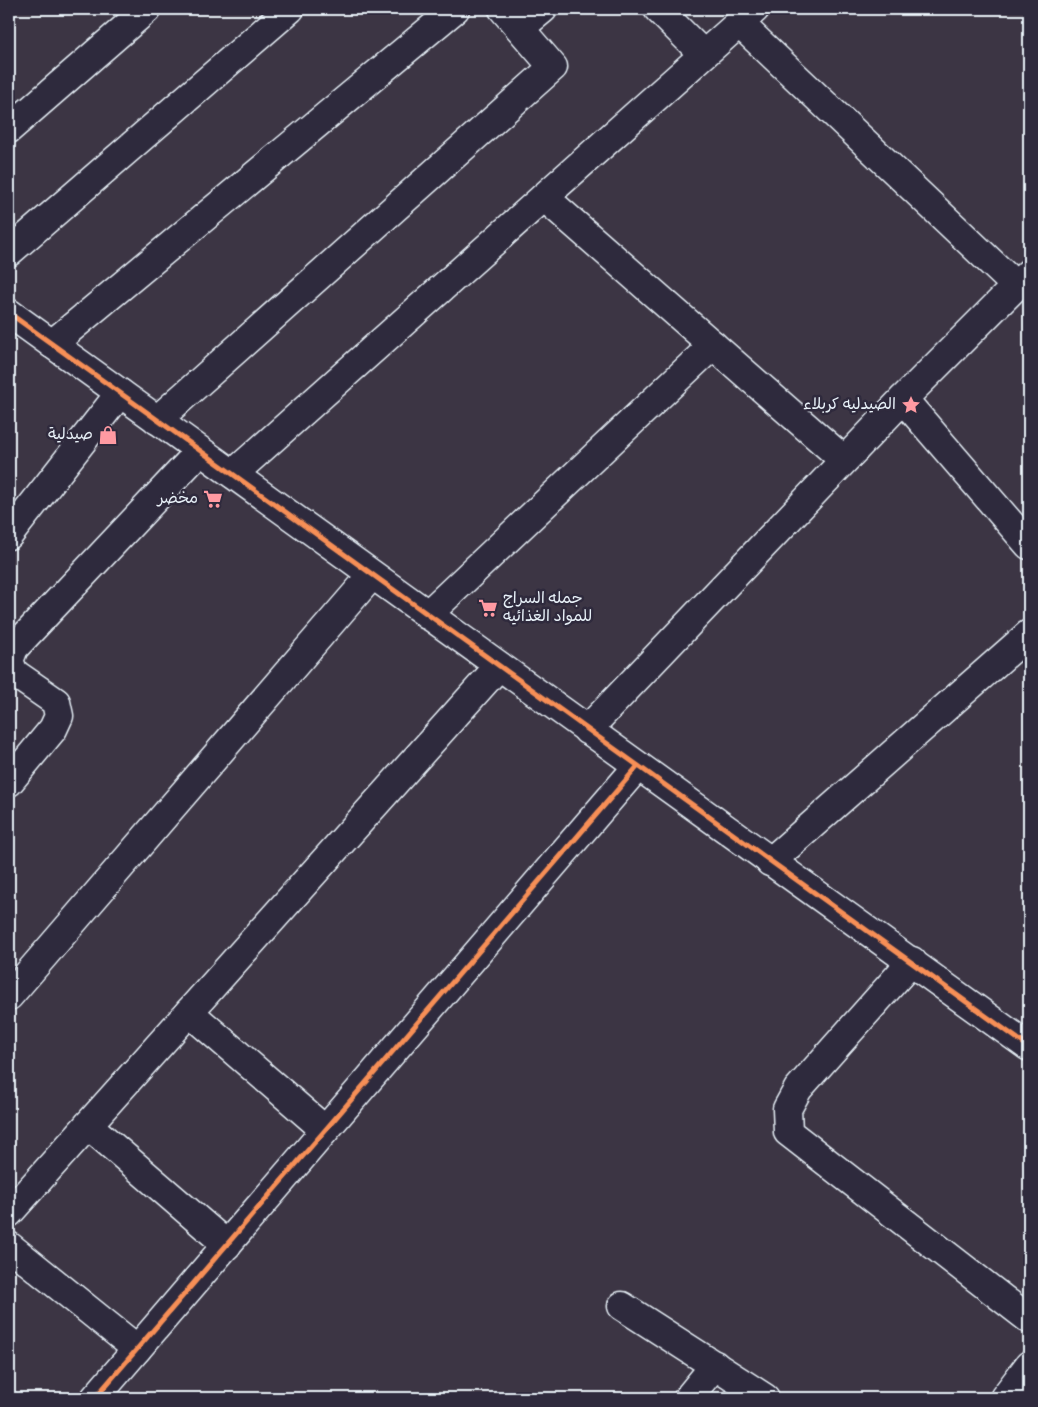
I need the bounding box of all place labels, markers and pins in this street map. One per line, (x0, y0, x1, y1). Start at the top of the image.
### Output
place label: الصيدليه كربلاء (803, 394, 896, 417)
place icon: الصيدليه كربلاء (900, 394, 922, 416)
place label: صيدلية (48, 424, 93, 447)
shop icon: صيدلية (97, 424, 119, 446)
place label: مخضر (155, 488, 198, 511)
supermarket icon: مخضر (202, 488, 224, 510)
place label: جمله السراج للمواد الغذائيه (503, 588, 592, 629)
supermarket icon: جمله السراج للمواد الغذائيه (477, 597, 499, 619)

